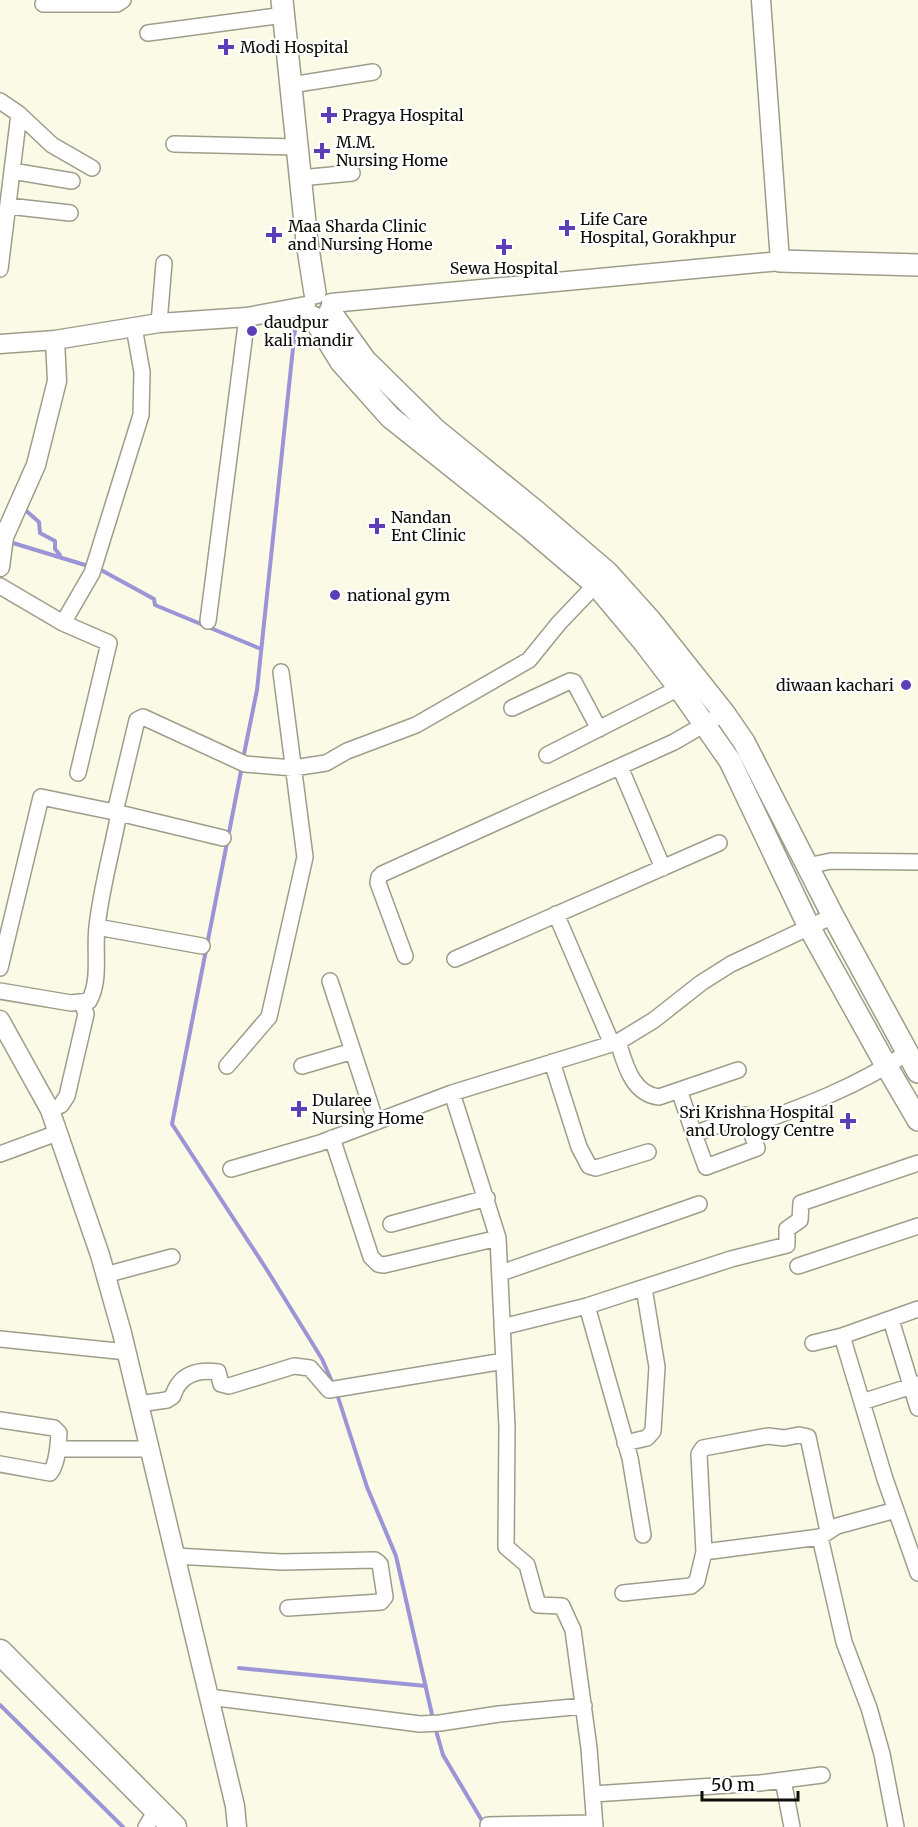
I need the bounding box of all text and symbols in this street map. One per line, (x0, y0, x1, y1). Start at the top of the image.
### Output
place label: Modi Hospital (240, 37, 349, 57)
marker: Modi Hospital (217, 38, 235, 56)
place label: Pragya Hospital (342, 105, 464, 125)
marker: Pragya Hospital (320, 106, 338, 124)
place label: M.M. Nursing Home (336, 132, 448, 170)
marker: M.M. Nursing Home (313, 142, 331, 160)
place label: Life Care Hospital, Gorakhpur (580, 209, 736, 247)
place label: Maa Sharda Clinic and Nursing Home (288, 216, 433, 254)
marker: Life Care Hospital, Gorakhpur (558, 219, 576, 237)
marker: Maa Sharda Clinic and Nursing Home (265, 226, 283, 244)
marker: Sewa Hospital (495, 238, 513, 256)
place label: Sewa Hospital (450, 258, 558, 278)
place label: daudpur kali mandir (264, 312, 354, 350)
marker: daudpur kali mandir (245, 324, 259, 338)
place label: Nandan Ent Clinic (391, 507, 466, 545)
marker: Nandan Ent Clinic (368, 517, 386, 535)
place label: national gym (347, 585, 450, 605)
marker: national gym (328, 588, 342, 602)
place label: diwaan kachari (776, 675, 894, 695)
marker: diwaan kachari (899, 678, 913, 692)
place label: Dularee Nursing Home (312, 1090, 424, 1128)
marker: Dularee Nursing Home (290, 1100, 308, 1118)
place label: Sri Krishna Hospital and Urology Centre (679, 1102, 834, 1140)
marker: Sri Krishna Hospital and Urology Centre (839, 1112, 857, 1130)
scale bar (702, 1764, 798, 1802)
text: 50 m (711, 1773, 755, 1796)

